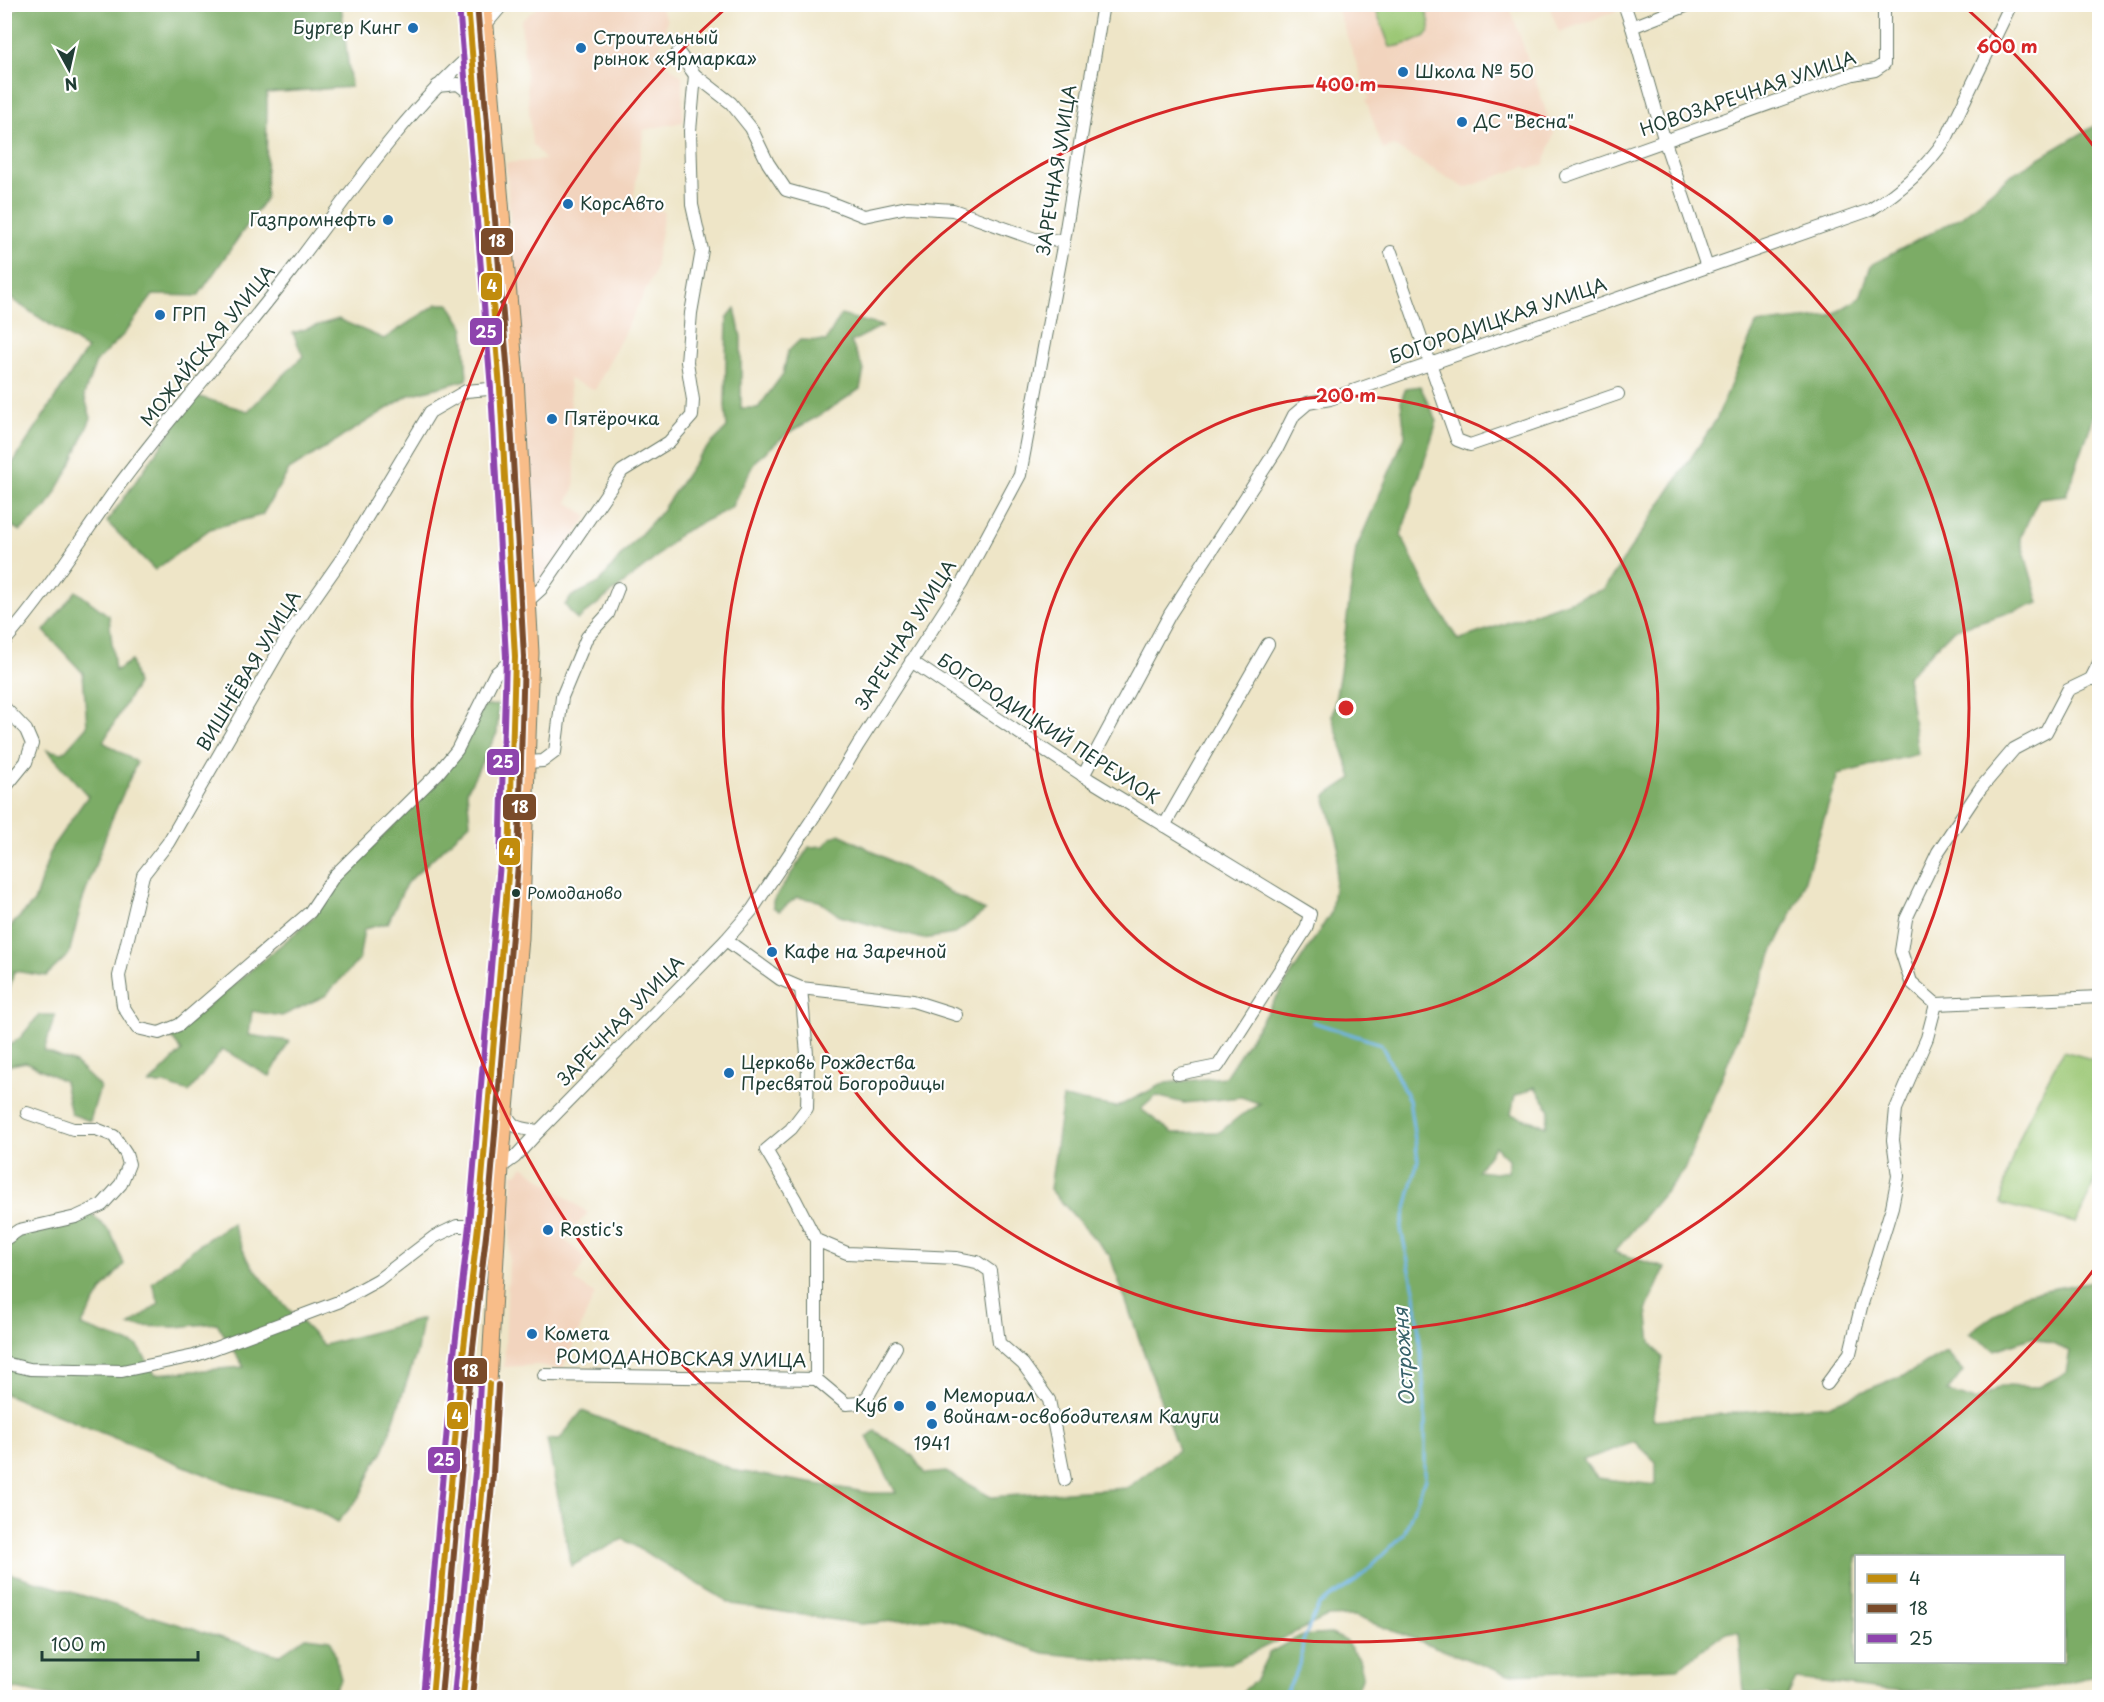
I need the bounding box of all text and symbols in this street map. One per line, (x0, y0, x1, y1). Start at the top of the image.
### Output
place label: Бургер Кинг (293, 13, 402, 40)
marker: Бургер Кинг (406, 21, 420, 35)
place label: Строительный рынок «Ярмарка» (593, 23, 757, 71)
text: 600 m (1976, 32, 2038, 59)
north arrow (39, 39, 99, 99)
marker: Строительный рынок «Ярмарка» (574, 41, 588, 55)
street label: НОВОЗАРЕЧНАЯ УЛИЦА (1636, 43, 1859, 142)
place label: Школа № 50 (1415, 57, 1534, 84)
marker: Школа № 50 (1396, 65, 1410, 79)
text: 400 m (1316, 70, 1376, 97)
text: N (63, 72, 79, 98)
street label: ЗАРЕЧНАЯ УЛИЦА (1029, 82, 1082, 257)
place label: ДС "Весна" (1473, 107, 1574, 134)
marker: ДС "Весна" (1455, 115, 1469, 129)
place label: КорсАвто (580, 189, 664, 216)
marker: КорсАвто (561, 197, 575, 211)
place label: Газпромнефть (249, 205, 376, 232)
marker: Газпромнефть (381, 213, 395, 227)
line badge: 18 (480, 227, 514, 256)
text: 18 (488, 228, 506, 252)
street label: МОЖАЙСКАЯ УЛИЦА (133, 258, 281, 432)
street label: БОГОРОДИЦКАЯ УЛИЦА (1385, 270, 1610, 370)
line badge: 4 (480, 272, 503, 301)
text: 4 (487, 273, 498, 297)
place label: ГРП (172, 300, 206, 327)
marker: ГРП (153, 308, 167, 322)
line badge: 25 (469, 317, 503, 346)
text: 25 (475, 319, 497, 343)
text: 200 m (1316, 381, 1376, 408)
place label: Пятёрочка (564, 404, 660, 431)
marker: Пятёрочка (545, 412, 559, 426)
street label: ЗАРЕЧНАЯ УЛИЦА (848, 554, 962, 714)
street label: ВИШНЁВАЯ УЛИЦА (189, 585, 306, 756)
street label: БОГОРОДИЦКИЙ ПЕРЕУЛОК (933, 646, 1165, 810)
centre of rings (1336, 698, 1356, 718)
line badge: 25 (486, 748, 520, 776)
text: 25 (492, 749, 514, 773)
line badge: 18 (502, 793, 537, 821)
text: 18 (511, 794, 529, 818)
line badge: 4 (498, 837, 521, 866)
text: 4 (504, 839, 515, 863)
place label: Ромоданово (527, 880, 622, 904)
marker: Ромоданово (510, 887, 522, 899)
place label: Кафе на Заречной (784, 937, 947, 964)
marker: Кафе на Заречной (765, 945, 779, 959)
street label: ЗАРЕЧНАЯ УЛИЦА (550, 948, 690, 1091)
place label: Церковь Рождества Пресвятой Богородицы (741, 1048, 945, 1096)
marker: Церковь Рождества Пресвятой Богородицы (722, 1066, 736, 1080)
place label: Rostic's (560, 1215, 623, 1242)
marker: Rostic's (541, 1223, 555, 1237)
water label: Острожня (1384, 1305, 1421, 1408)
place label: Комета (544, 1319, 610, 1346)
marker: Комета (525, 1327, 539, 1341)
street label: РОМОДАНОВСКАЯ УЛИЦА (555, 1342, 807, 1373)
line badge: 18 (453, 1357, 488, 1385)
text: 18 (461, 1358, 479, 1382)
place label: Мемориал войнам-освободителям Калуги (943, 1381, 1219, 1429)
place label: Куб (855, 1391, 888, 1418)
marker: Куб (892, 1399, 906, 1413)
marker: Мемориал войнам-освободителям Калуги (924, 1399, 938, 1413)
line badge: 4 (446, 1401, 469, 1430)
text: 4 (452, 1403, 463, 1427)
marker: 1941 (925, 1417, 939, 1431)
place label: 1941 (914, 1429, 950, 1456)
line badge: 25 (427, 1446, 461, 1474)
text: 25 (433, 1447, 455, 1471)
legend (1855, 1555, 2065, 1663)
text: 4 (1909, 1564, 1921, 1591)
text: 18 (1909, 1594, 1928, 1621)
scale bar (42, 1624, 198, 1662)
text: 25 (1909, 1624, 1933, 1651)
text: 100 m (51, 1630, 106, 1657)

